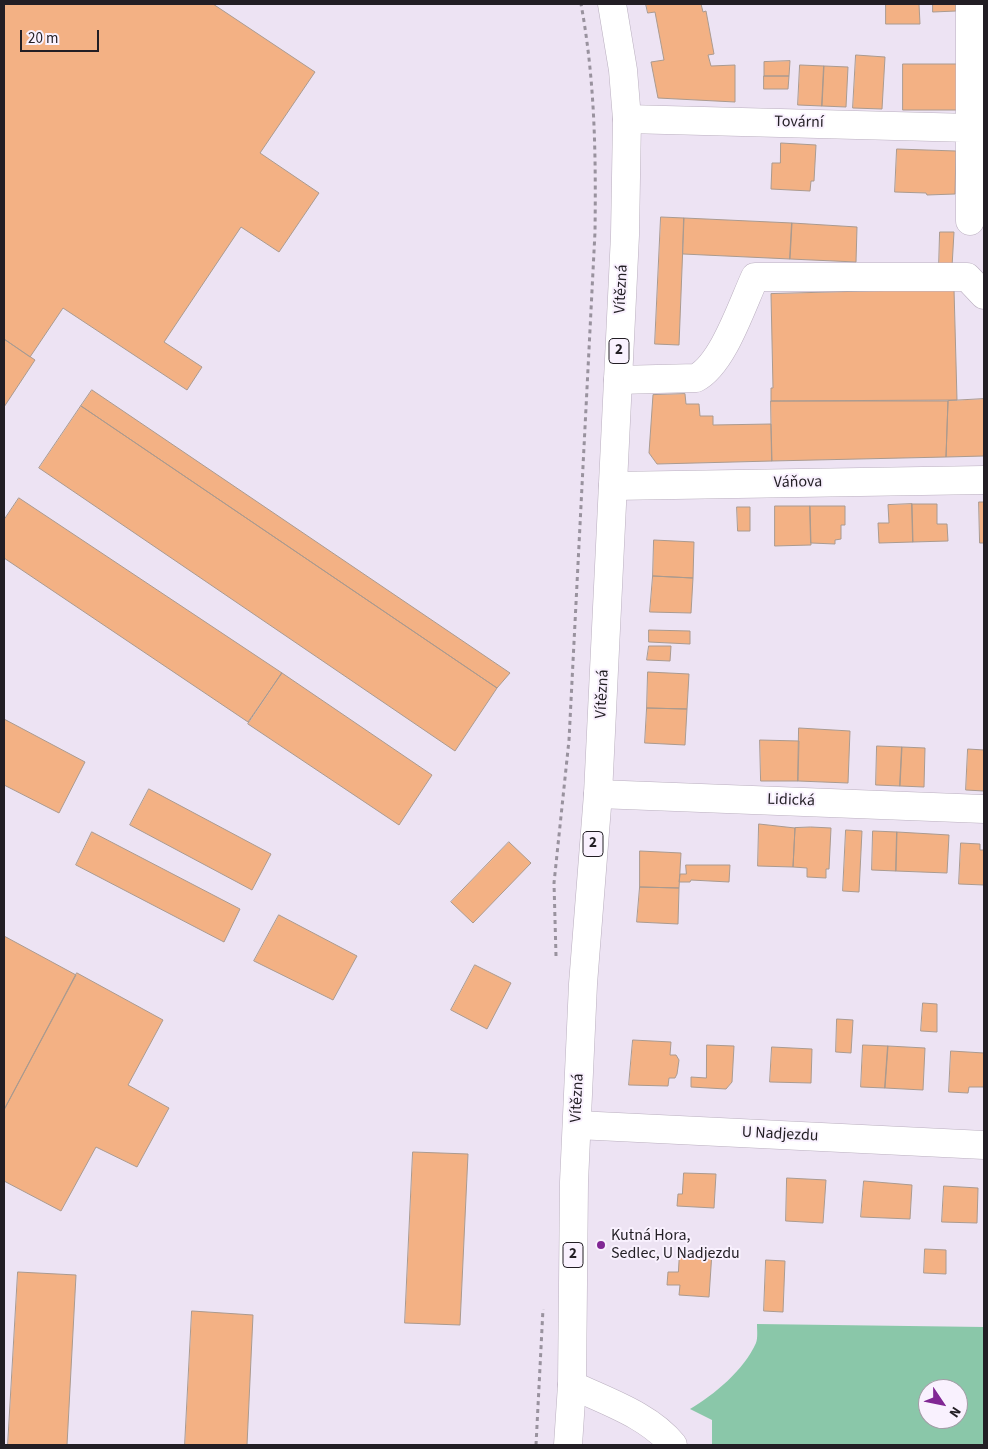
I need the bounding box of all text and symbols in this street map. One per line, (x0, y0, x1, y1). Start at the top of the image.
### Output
scale bar (22, 20, 101, 52)
text: 20 m (28, 28, 58, 49)
street label: Tovární (774, 113, 824, 133)
street label: Vítězná (611, 264, 633, 314)
road number: 2 (609, 338, 629, 364)
street label: Váňova (774, 473, 822, 493)
street label: Vítězná (592, 669, 614, 719)
street label: Lidická (767, 791, 815, 811)
road number: 2 (583, 832, 603, 856)
street label: Vítězná (567, 1073, 589, 1123)
street label: U Nadjezdu (741, 1123, 819, 1147)
place label: Kutná Hora, Sedlec, U Nadjezdu (611, 1226, 740, 1264)
marker: Kutná Hora, Sedlec, U Nadjezdu (595, 1239, 607, 1251)
road number: 2 (563, 1242, 583, 1268)
north arrow (918, 1379, 968, 1429)
text: N (944, 1402, 966, 1421)

